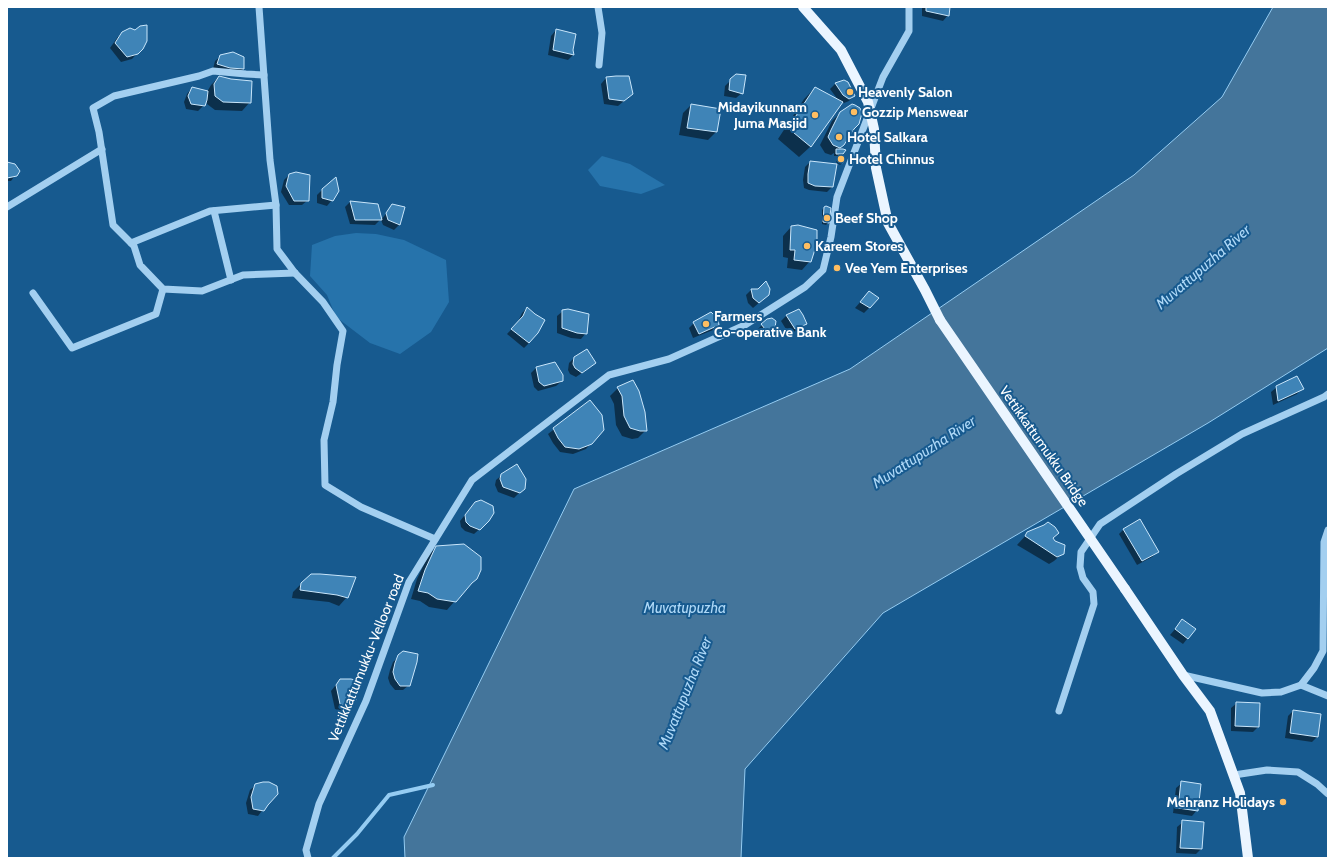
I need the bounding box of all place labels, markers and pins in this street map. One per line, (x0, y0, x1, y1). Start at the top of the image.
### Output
place label: Heavenly Salon (858, 83, 952, 101)
marker: Heavenly Salon (845, 87, 855, 97)
place label: Midayikunnam Juma Masjid (717, 98, 807, 132)
place label: Gozzip Menswear (862, 103, 968, 121)
marker: Gozzip Menswear (849, 107, 859, 117)
marker: Midayikunnam Juma Masjid (810, 110, 820, 120)
place label: Hotel Salkara (847, 128, 928, 146)
marker: Hotel Salkara (834, 132, 844, 142)
place label: Hotel Chinnus (849, 150, 935, 168)
marker: Hotel Chinnus (836, 154, 846, 164)
place label: Beef Shop (835, 209, 898, 227)
marker: Beef Shop (822, 213, 832, 223)
place label: Kareem Stores (815, 237, 903, 255)
marker: Kareem Stores (802, 241, 812, 251)
place label: Vee Yem Enterprises (845, 259, 968, 277)
marker: Vee Yem Enterprises (832, 263, 842, 273)
place label: Farmers Co-operative Bank (714, 307, 827, 341)
marker: Farmers Co-operative Bank (701, 319, 711, 329)
place label: Mehranz Holidays (1167, 793, 1275, 811)
marker: Mehranz Holidays (1278, 797, 1288, 807)

